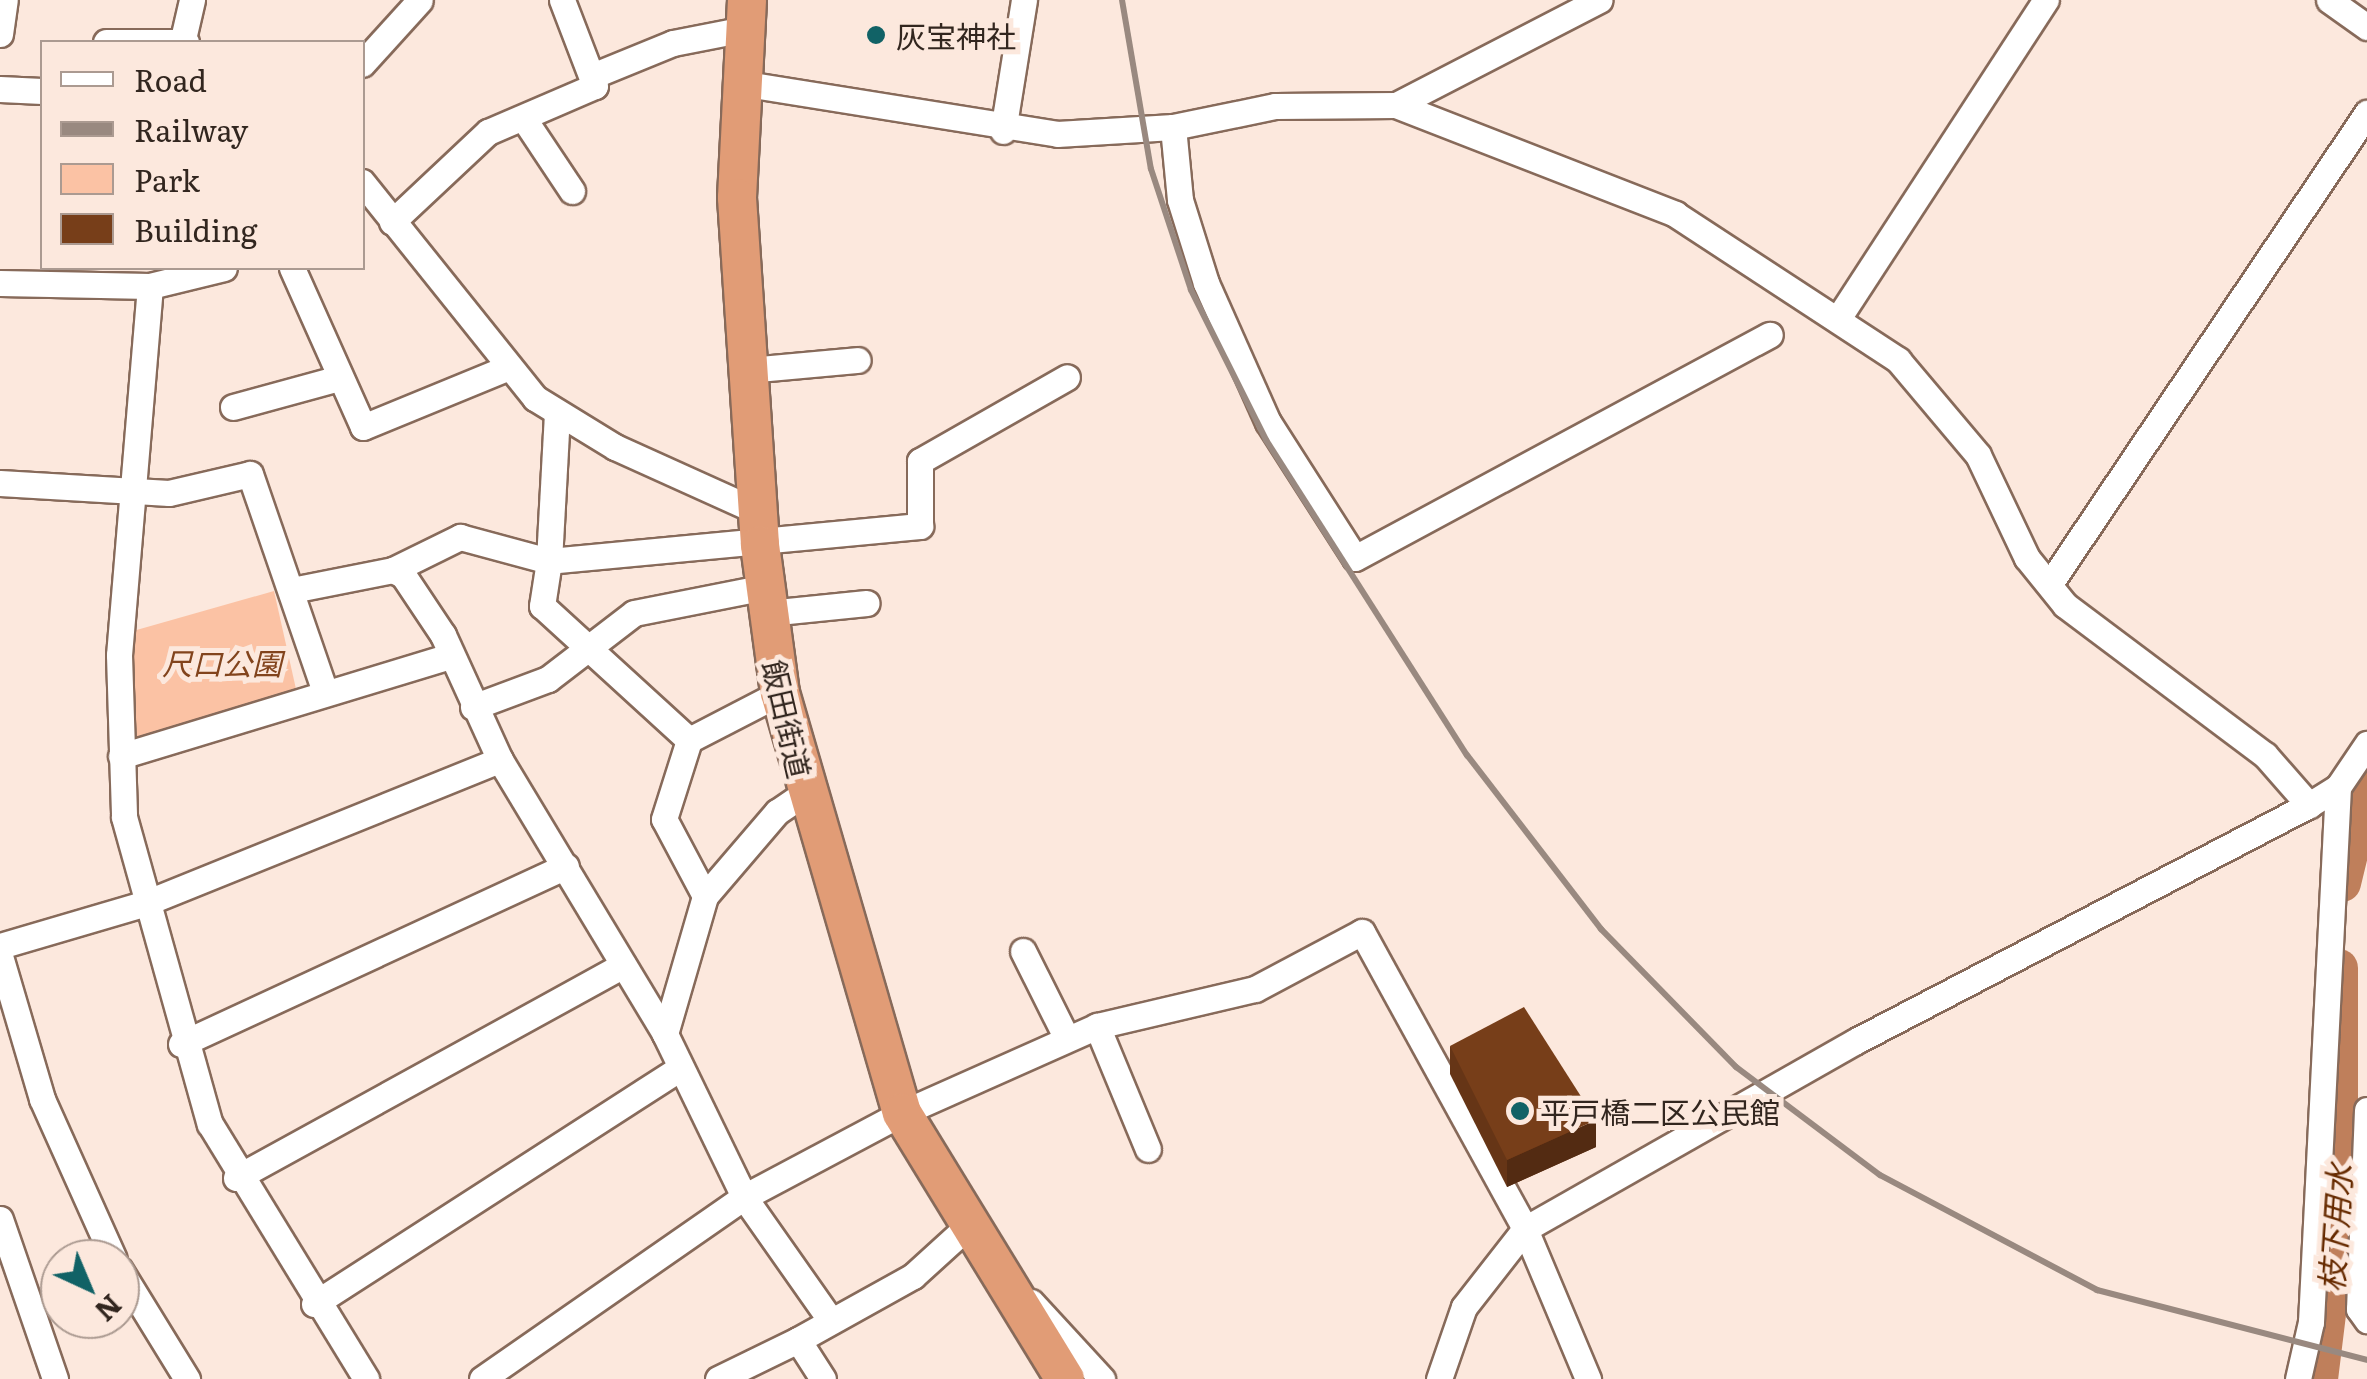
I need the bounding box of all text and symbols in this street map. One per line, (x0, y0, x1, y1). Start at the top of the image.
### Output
place label: 灰宝神社 (896, 17, 1016, 53)
marker: 灰宝神社 (865, 24, 887, 46)
legend (40, 40, 365, 270)
text: Road (134, 57, 207, 101)
text: Railway (134, 107, 248, 151)
text: Park (134, 157, 200, 201)
text: Building (134, 207, 258, 251)
park label: 尺口公園 (162, 644, 282, 680)
street label: 飯田街道 (757, 656, 819, 782)
place label: 平戸橋二区公民館 (1540, 1093, 1780, 1129)
marker: 平戸橋二区公民館 (1509, 1100, 1531, 1122)
water label: 枝下用水 (2310, 1163, 2358, 1293)
north arrow (40, 1239, 140, 1339)
text: N (86, 1286, 132, 1332)

